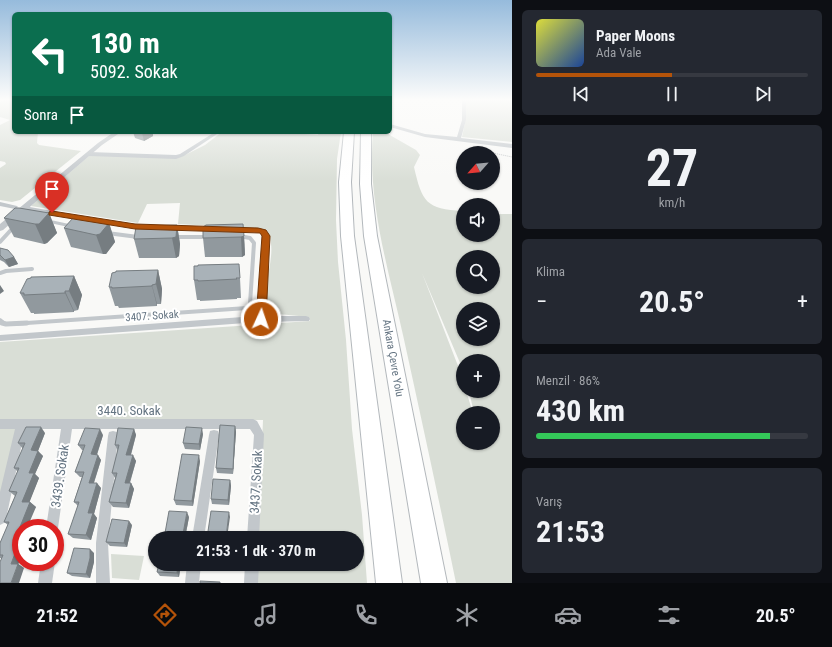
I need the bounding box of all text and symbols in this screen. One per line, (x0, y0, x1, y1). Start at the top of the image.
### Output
text: 130 m (90, 27, 160, 60)
text: Paper Moons (596, 27, 675, 45)
icon: left (24, 28, 76, 80)
text: Ada Vale (596, 45, 641, 60)
text: 5092. Sokak (90, 61, 178, 82)
icon: previous (570, 83, 592, 105)
icon: pause (661, 83, 683, 105)
icon: next (752, 83, 774, 105)
icon: arrive (66, 104, 88, 126)
text: Sonra (24, 106, 58, 124)
text: 27 (646, 138, 698, 199)
north arrow (456, 146, 500, 190)
map controls (456, 146, 500, 450)
pin (35, 172, 69, 213)
icon: arrive (41, 178, 63, 200)
text: km/h (659, 195, 685, 210)
button: sound (456, 198, 500, 242)
button: search (456, 250, 500, 294)
text: Klima (536, 264, 565, 279)
text: 20.5° (639, 284, 705, 319)
text: − (536, 289, 547, 314)
text: + (797, 289, 808, 314)
position arrow (240, 298, 282, 340)
button: layers (456, 302, 500, 346)
street label: 3407. Sokak (125, 308, 179, 324)
street label: Ankara Çevre Yolu (380, 318, 406, 398)
button: + (456, 354, 500, 398)
text: Menzil · 86% (536, 373, 600, 388)
text: 430 km (536, 393, 625, 428)
street label: 3440. Sokak (97, 403, 161, 418)
button: − (456, 406, 500, 450)
street label: 3439. Sokak (48, 443, 72, 508)
street label: 3437. Sokak (247, 450, 265, 514)
text: Varış (536, 494, 562, 509)
text: 21:53 (536, 514, 605, 549)
speed limit sign: 30 (12, 519, 64, 571)
text: 21:53 · 1 dk · 370 m (196, 542, 316, 560)
icon: directions (151, 601, 179, 629)
icon: music (252, 601, 280, 629)
icon: phone (352, 601, 380, 629)
icon: climate (453, 601, 481, 629)
icon: car (554, 601, 582, 629)
icon: filters (655, 601, 683, 629)
text: 21:52 (36, 605, 78, 626)
text: 20.5° (756, 605, 796, 626)

